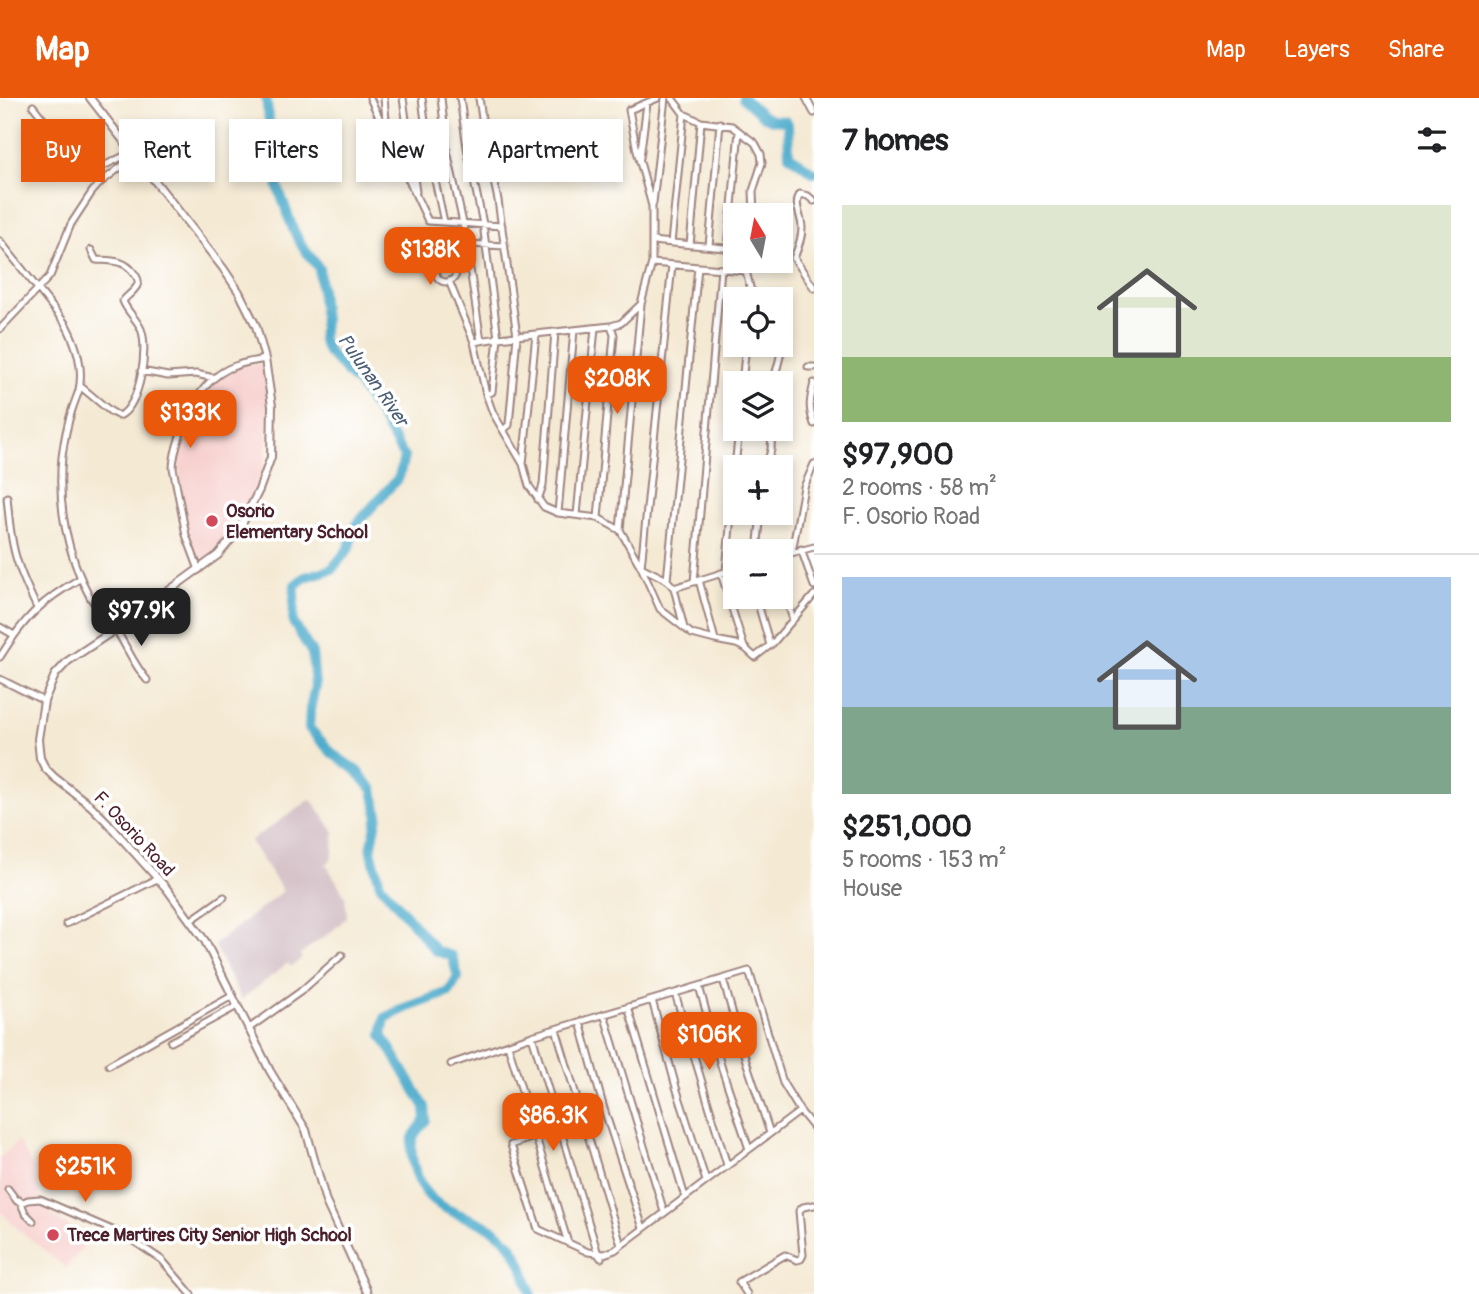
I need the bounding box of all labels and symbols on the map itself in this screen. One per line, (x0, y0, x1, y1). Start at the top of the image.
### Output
north arrow (723, 203, 793, 273)
pin: $138K (381, 228, 479, 287)
water label: Pulunan River (332, 329, 415, 433)
pin: $208K (568, 356, 666, 416)
pin: $133K (141, 390, 239, 450)
place label: Osorio Elementary School (226, 500, 368, 544)
marker: Osorio Elementary School (204, 513, 220, 529)
pin: $97.9K (84, 588, 198, 648)
street label: F. Osorio Road (89, 787, 179, 881)
pin: $106K (660, 1012, 758, 1072)
pin: $86.3K (496, 1094, 610, 1153)
pin: $251K (36, 1144, 134, 1204)
place label: Trece Martires City Senior High School (66, 1224, 352, 1247)
marker: Trece Martires City Senior High School (45, 1227, 61, 1243)

